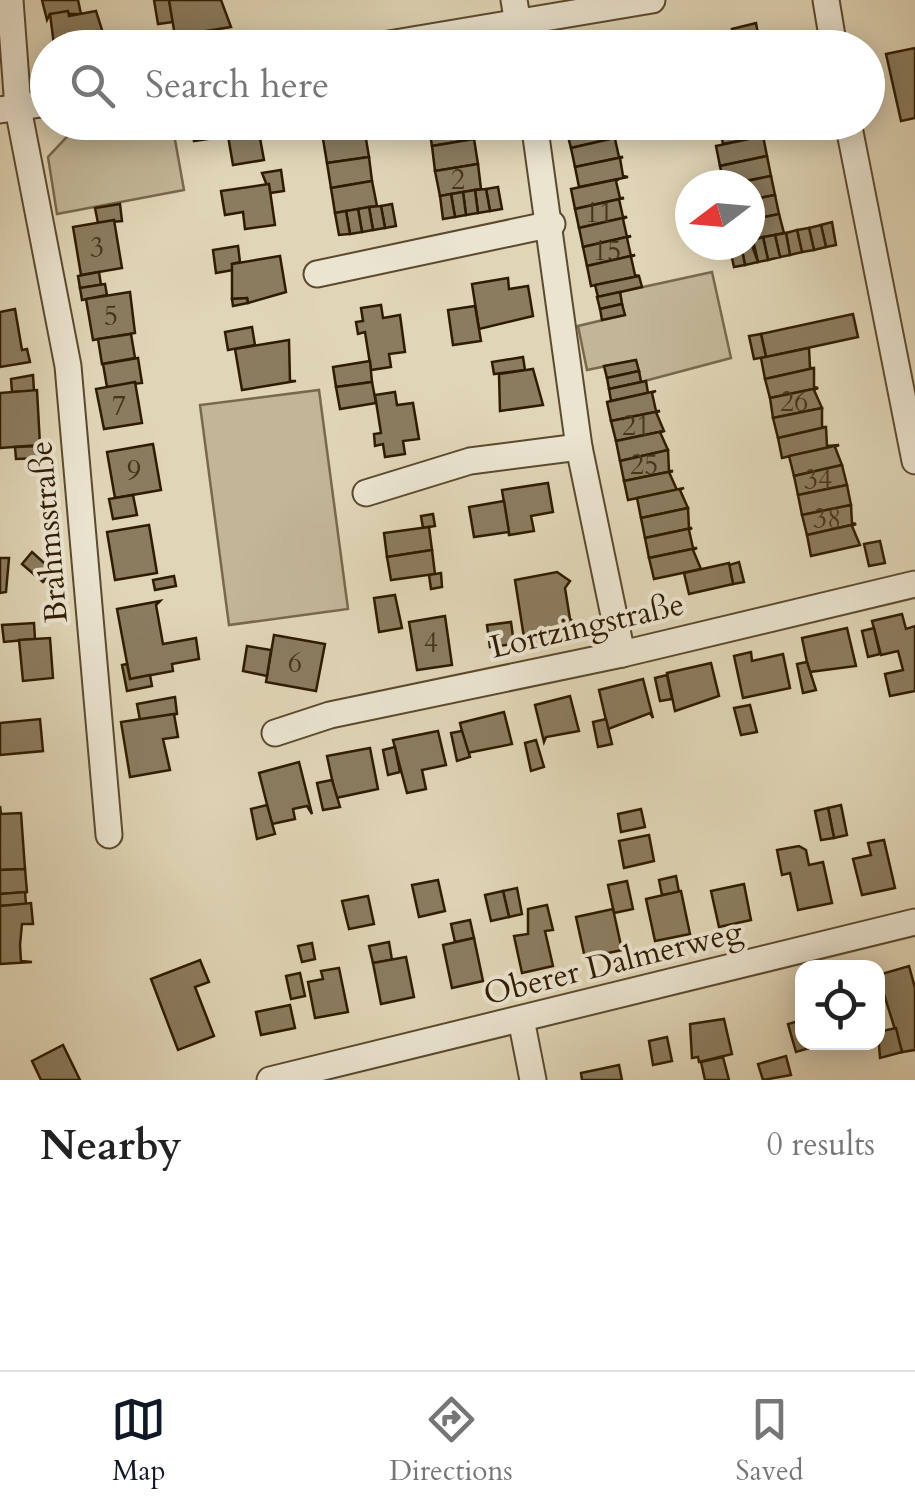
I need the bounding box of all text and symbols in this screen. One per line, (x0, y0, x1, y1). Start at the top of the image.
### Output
search box (30, 30, 885, 140)
icon: search (65, 58, 120, 113)
text: Search here (145, 59, 329, 111)
house number: 2 (451, 161, 465, 199)
north arrow (675, 170, 765, 260)
house number: 11 (585, 194, 613, 232)
house number: 3 (90, 229, 104, 267)
house number: 15 (593, 232, 621, 270)
house number: 5 (104, 297, 118, 335)
house number: 26 (780, 383, 808, 421)
house number: 7 (112, 387, 126, 425)
house number: 21 (622, 407, 650, 445)
street label: Brahmsstraße (19, 439, 79, 625)
house number: 25 (630, 446, 658, 484)
house number: 9 (127, 452, 141, 490)
house number: 34 (804, 461, 832, 499)
house number: 38 (813, 500, 841, 538)
street label: Lortzingstraße (486, 582, 688, 670)
house number: 4 (424, 624, 438, 662)
house number: 6 (288, 644, 302, 682)
street label: Oberer Dalmerweg (479, 910, 747, 1016)
map controls (795, 960, 885, 1050)
button: locate (795, 960, 885, 1050)
text: Nearby (40, 1117, 182, 1174)
text: 0 results (767, 1123, 875, 1167)
tab: Map (111, 1392, 166, 1490)
tab: Directions (389, 1392, 513, 1490)
tab: Saved (736, 1392, 804, 1490)

